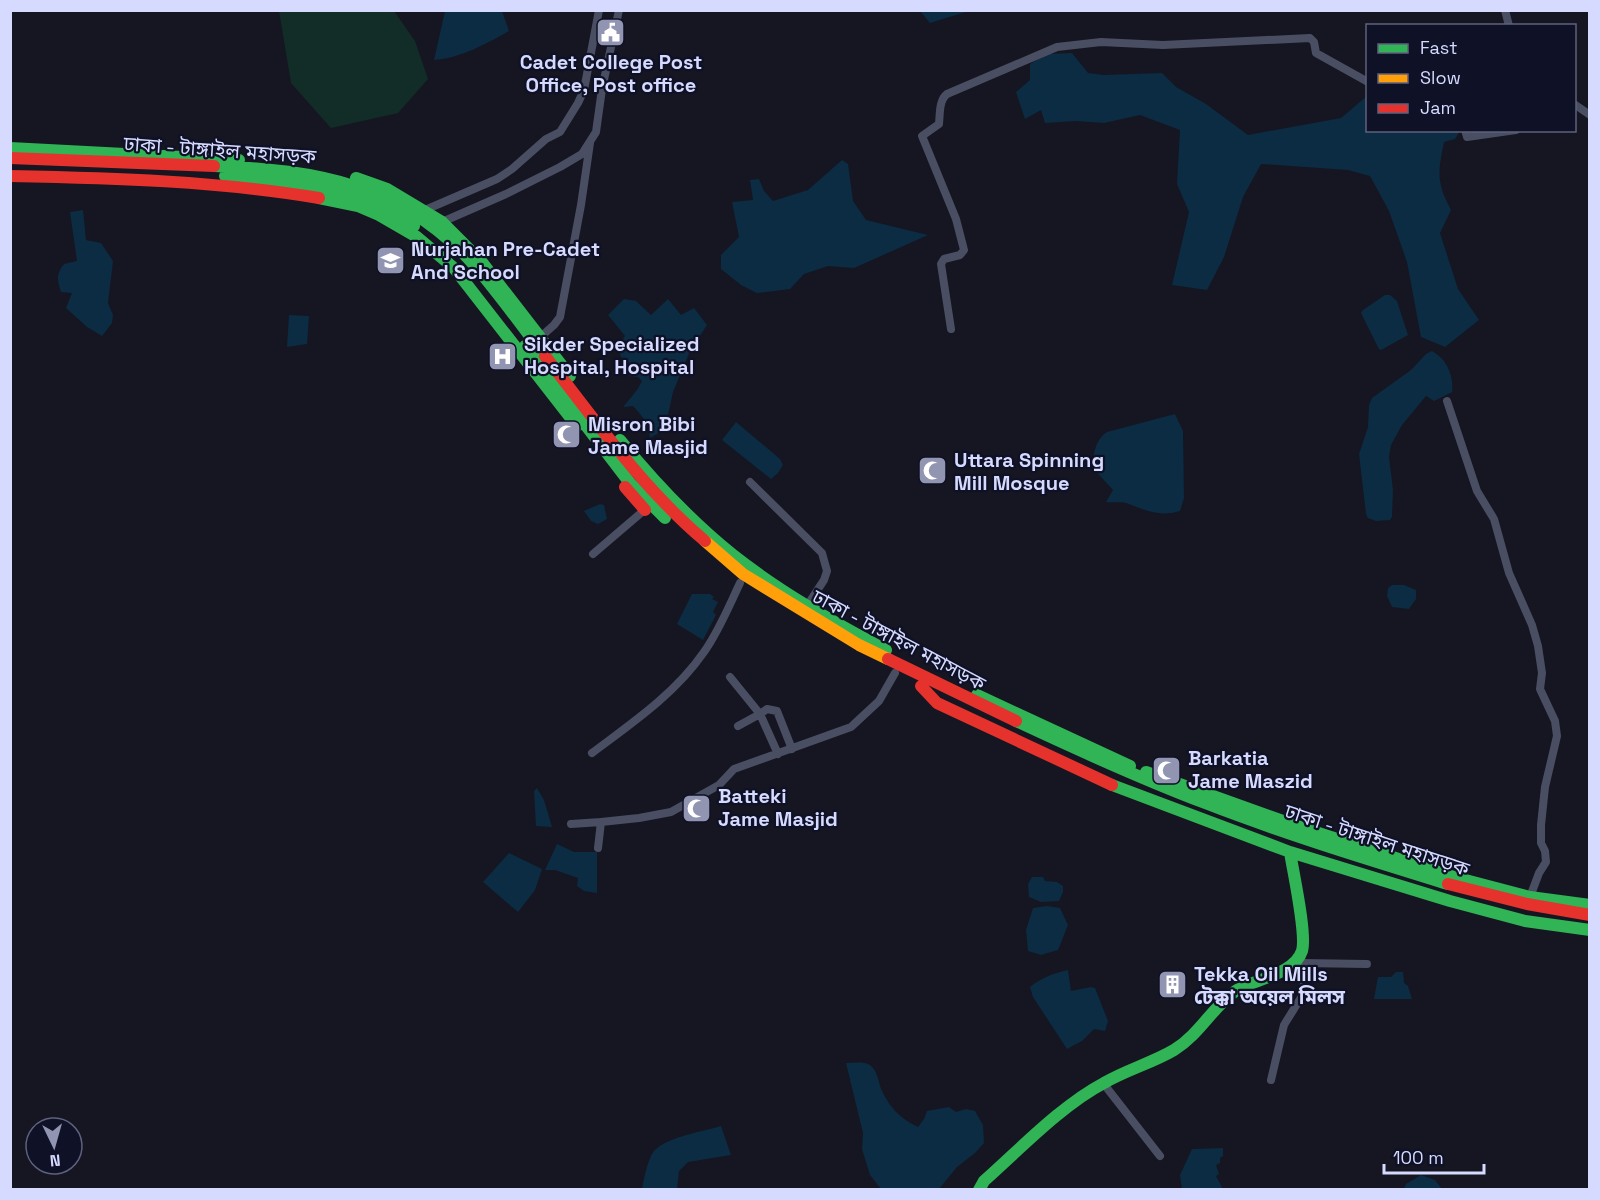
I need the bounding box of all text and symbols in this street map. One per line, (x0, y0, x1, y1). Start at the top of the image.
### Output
public building icon: Cadet College Post Office, Post office (595, 16, 627, 48)
legend (1366, 24, 1576, 132)
text: Fast (1420, 36, 1457, 59)
place label: Cadet College Post Office, Post office (520, 49, 702, 98)
text: Slow (1420, 66, 1461, 89)
text: Jam (1420, 96, 1456, 119)
street label: ঢাকা - টাঙ্গাইল মহাসড়ক (122, 130, 318, 170)
place label: Nurjahan Pre-Cadet And School (411, 236, 600, 285)
school or university icon: Nurjahan Pre-Cadet And School (374, 244, 406, 276)
place label: Sikder Specialized Hospital, Hospital (524, 331, 700, 380)
hospital icon: Sikder Specialized Hospital, Hospital (487, 340, 519, 372)
place label: Misron Bibi Jame Masjid (588, 411, 708, 460)
mosque icon: Misron Bibi Jame Masjid (551, 419, 583, 451)
place label: Uttara Spinning Mill Mosque (954, 447, 1104, 496)
mosque icon: Uttara Spinning Mill Mosque (917, 455, 949, 487)
street label: ঢাকা - টাঙ্গাইল মহাসড়ক (807, 583, 991, 697)
place label: Barkatia Jame Maszid (1188, 745, 1313, 794)
mosque icon: Barkatia Jame Maszid (1151, 754, 1183, 786)
place label: Batteki Jame Masjid (718, 783, 838, 832)
mosque icon: Batteki Jame Masjid (681, 792, 713, 824)
street label: ঢাকা - টাঙ্গাইল মহাসড়ক (1280, 798, 1474, 882)
place label: Tekka Oil Mills টেক্কা অয়েল মিলস (1194, 961, 1346, 1010)
building icon: Tekka Oil Mills টেক্কা অয়েল মিলস (1157, 969, 1189, 1001)
north arrow (24, 1116, 84, 1176)
scale bar (1384, 1137, 1484, 1175)
text: 100 m (1393, 1146, 1444, 1169)
text: N (49, 1150, 62, 1171)

